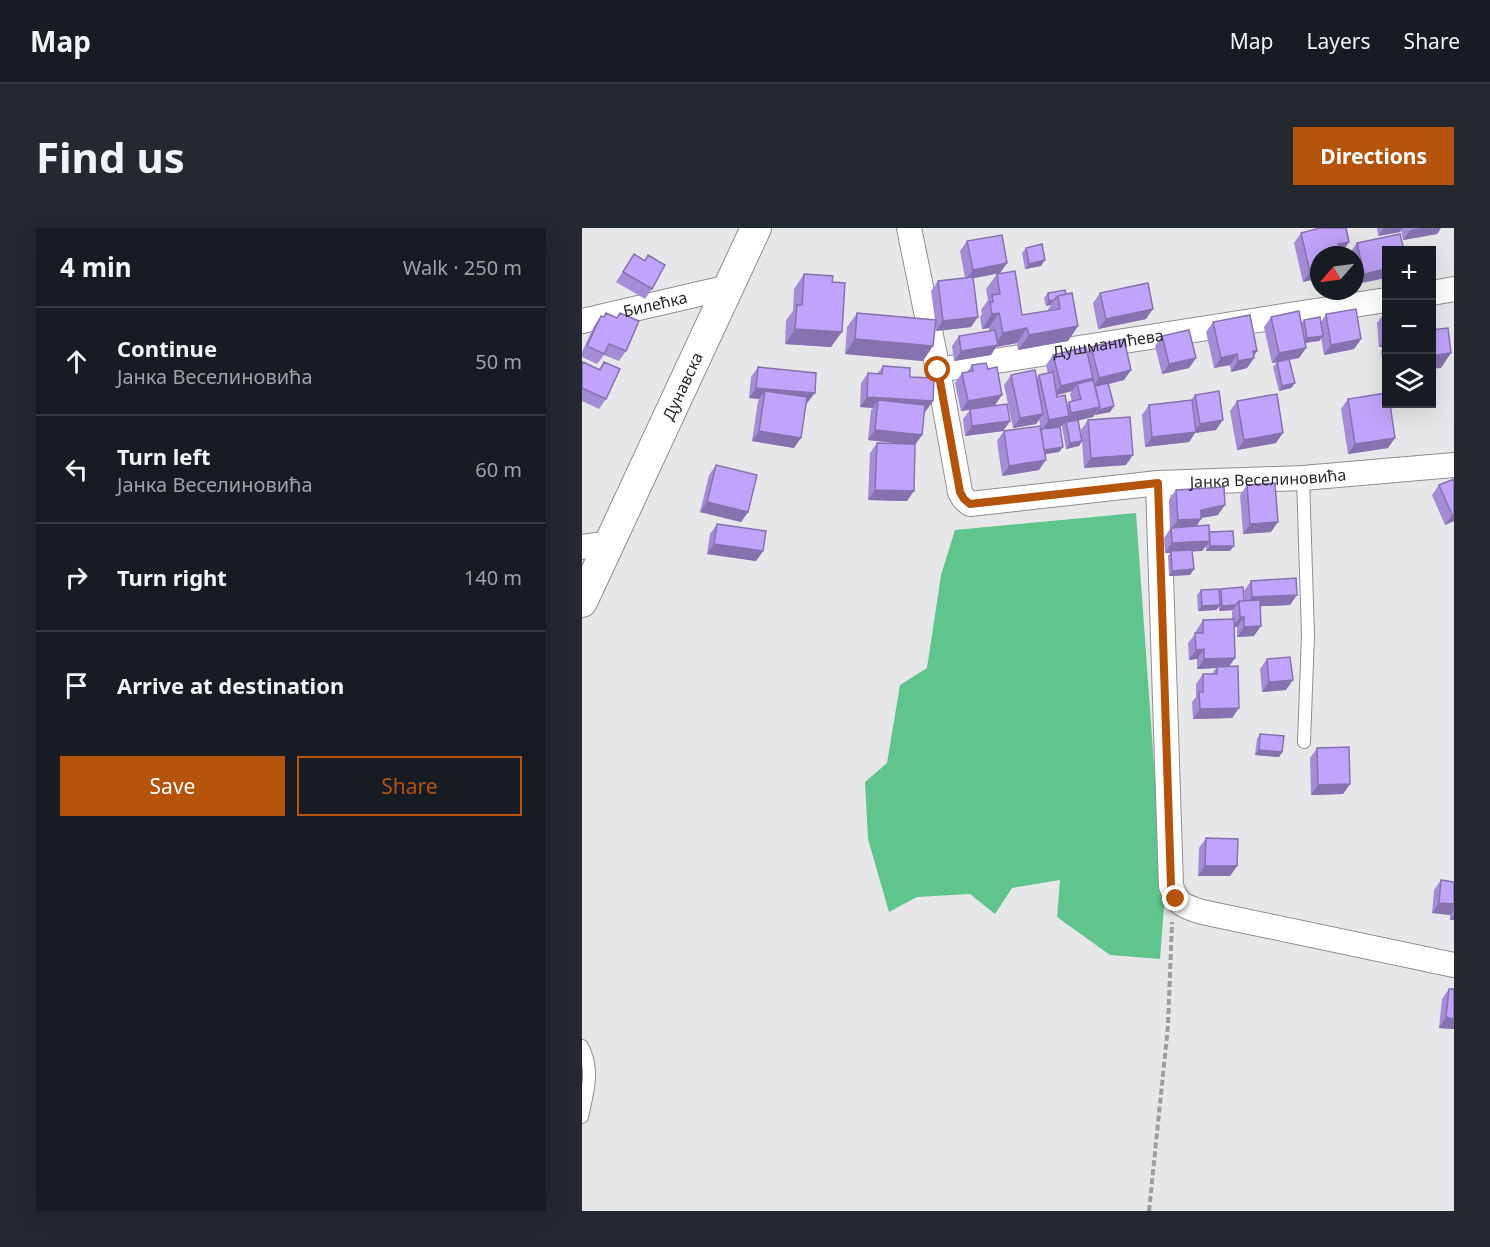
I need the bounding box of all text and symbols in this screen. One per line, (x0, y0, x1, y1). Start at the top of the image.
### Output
text: Map (30, 22, 91, 60)
text: Map (1230, 27, 1274, 55)
text: Layers (1307, 27, 1371, 55)
text: Share (1404, 27, 1460, 55)
button: Directions (1293, 127, 1454, 185)
text: Find us (36, 128, 185, 185)
north arrow (1310, 246, 1364, 300)
map controls (1382, 246, 1436, 408)
button: + (1382, 246, 1436, 300)
text: 4 min (60, 249, 132, 285)
text: Walk · 250 m (403, 254, 522, 281)
street label: Билећка (621, 286, 689, 322)
button: − (1382, 300, 1436, 354)
street label: Душманићева (1051, 324, 1165, 363)
text: Continue (117, 333, 217, 363)
icon: ahead (60, 345, 93, 378)
text: 50 m (475, 348, 522, 375)
street label: Дунавска (657, 348, 708, 424)
button: layers (1382, 354, 1436, 408)
route start (924, 356, 950, 382)
text: Јанка Веселиновића (117, 363, 313, 390)
text: Turn left (117, 441, 211, 471)
icon: left (60, 453, 93, 486)
text: 60 m (475, 456, 522, 483)
street label: Јанка Веселиновића (1187, 463, 1347, 493)
text: Јанка Веселиновића (117, 471, 313, 498)
icon: right (60, 561, 93, 594)
text: Turn right (117, 562, 227, 592)
text: 140 m (464, 564, 522, 591)
icon: arrive (60, 669, 93, 702)
text: Arrive at destination (117, 670, 344, 700)
button: Save (60, 756, 285, 816)
button: Share (297, 756, 522, 816)
route end (1162, 885, 1188, 911)

